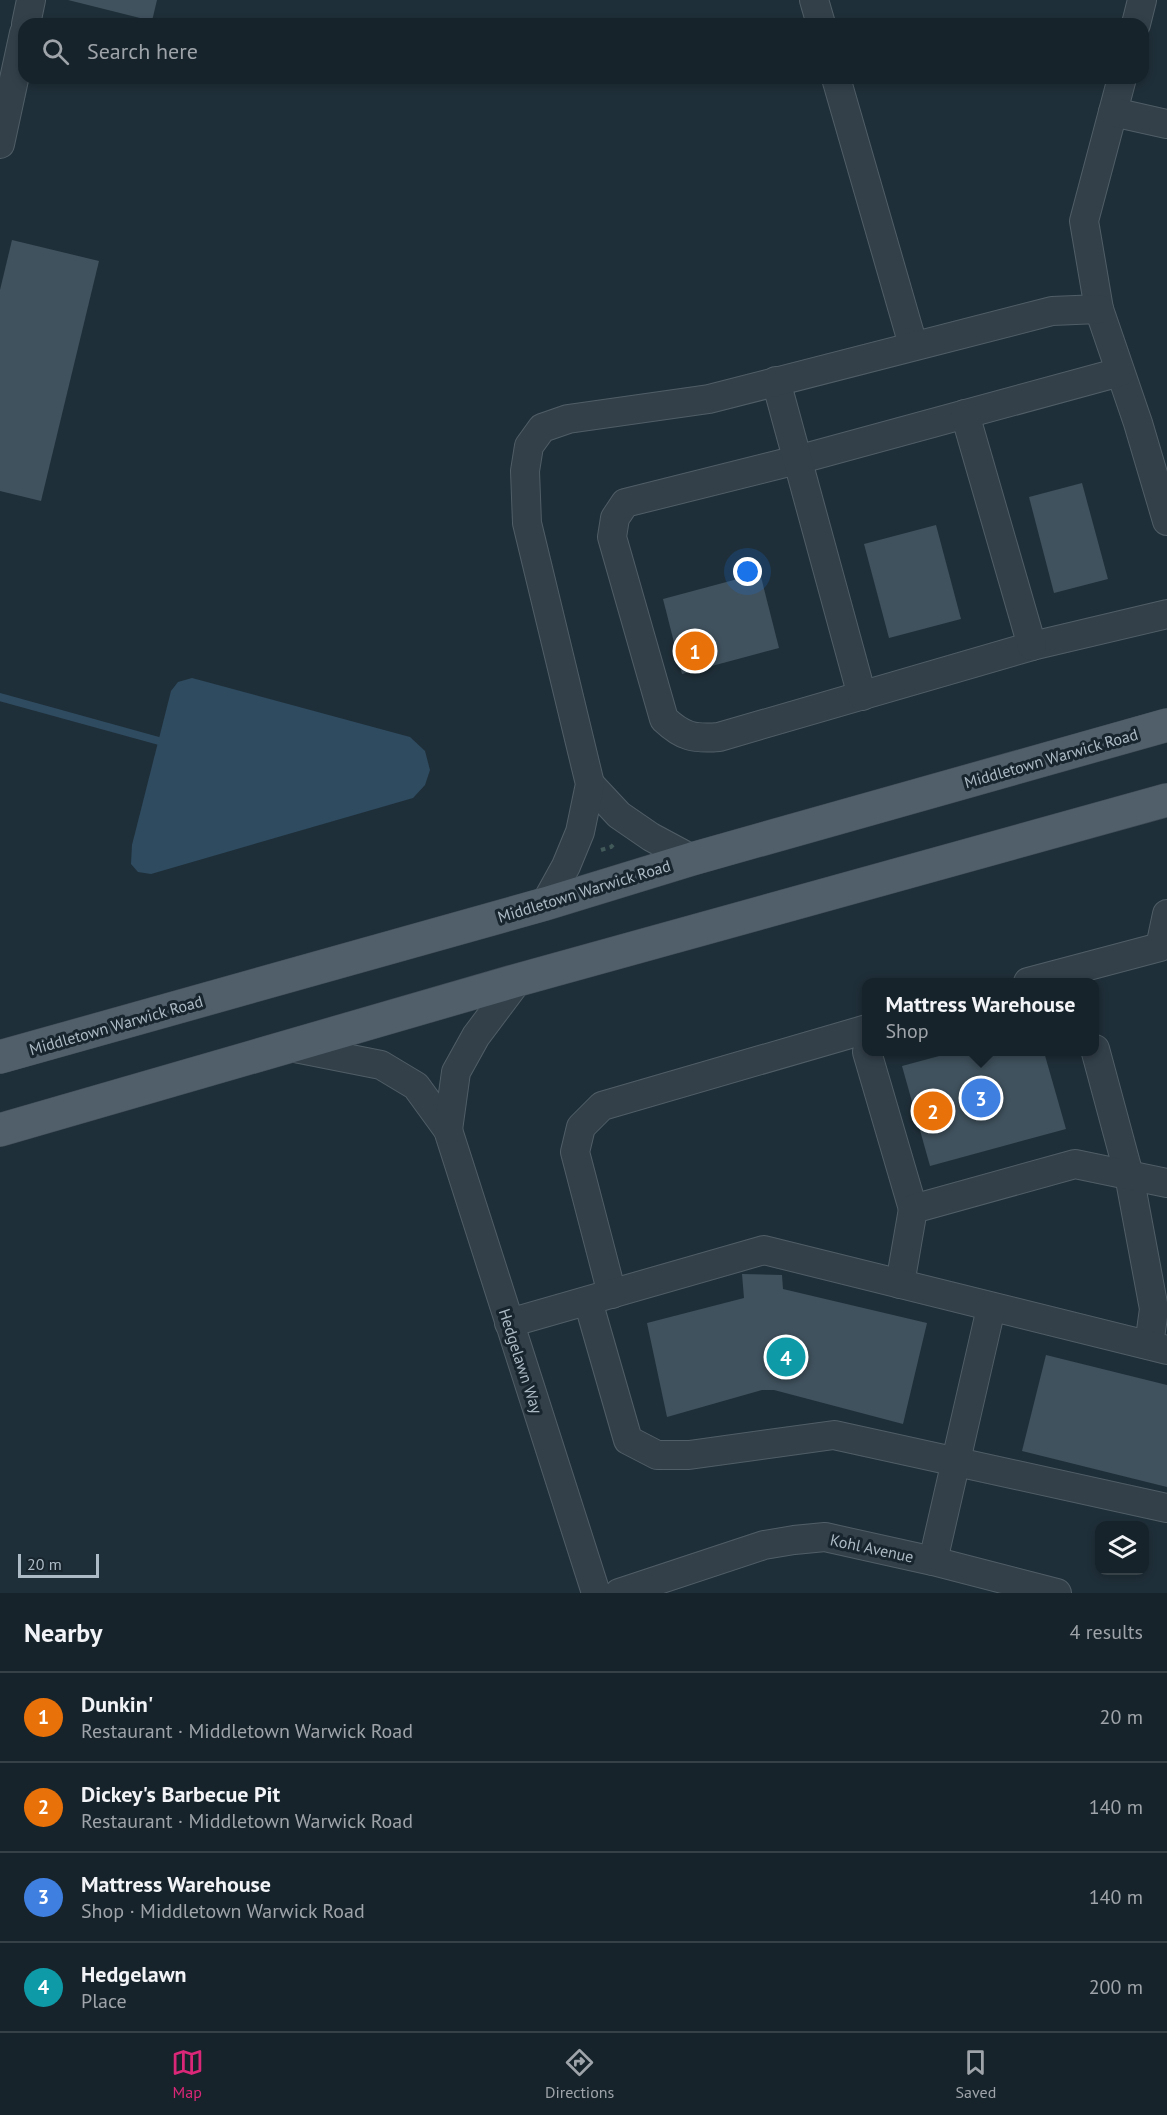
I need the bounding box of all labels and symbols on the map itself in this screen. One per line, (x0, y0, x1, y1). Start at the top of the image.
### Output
your location (733, 557, 762, 586)
pin: 1 (676, 628, 714, 674)
street label: Middletown Warwick Road (962, 724, 1140, 792)
street label: Middletown Warwick Road (495, 855, 673, 927)
street label: Middletown Warwick Road (27, 991, 205, 1059)
pin: 3 (962, 1076, 1000, 1120)
pin: 2 (914, 1088, 952, 1134)
street label: Hedgelawn Way (495, 1306, 548, 1417)
pin: 4 (766, 1334, 806, 1380)
street label: Kohl Avenue (828, 1529, 916, 1567)
scale bar (18, 1551, 99, 1578)

